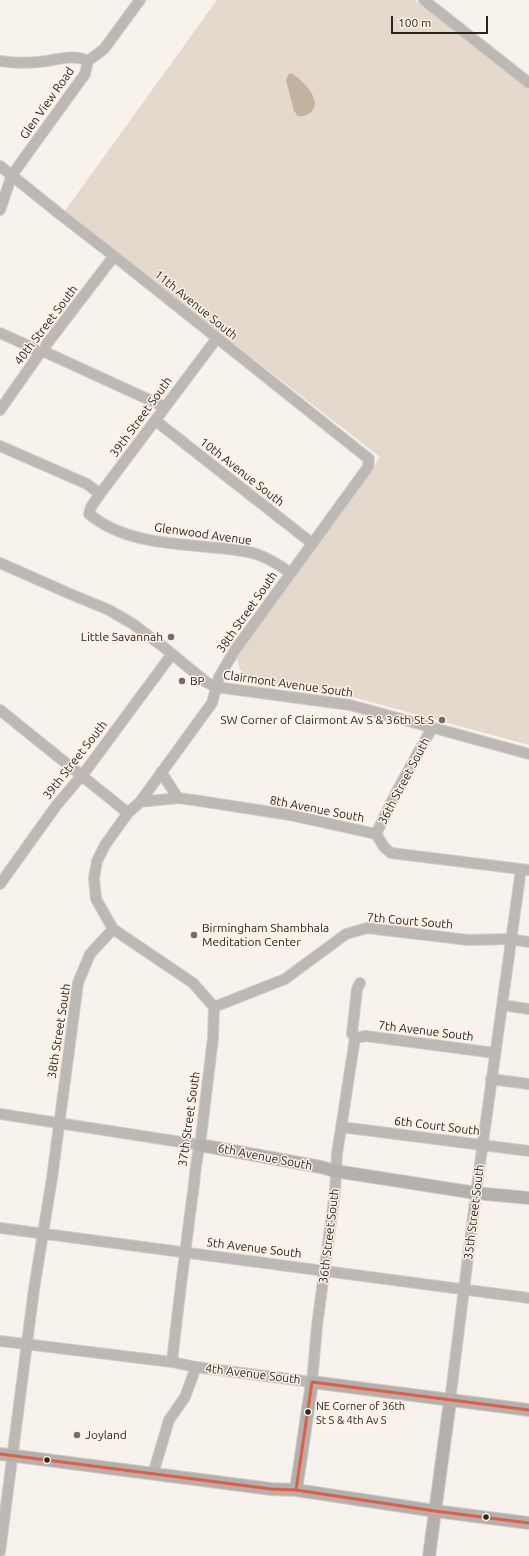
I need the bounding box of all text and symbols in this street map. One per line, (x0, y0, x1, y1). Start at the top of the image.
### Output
scale bar (393, 8, 490, 34)
text: 100 m (398, 16, 431, 29)
street label: Glen View Road (17, 64, 77, 142)
street label: 11th Avenue South (152, 267, 240, 343)
street label: 40th Street South (11, 282, 81, 368)
street label: 39th Street South (107, 374, 175, 460)
street label: 10th Avenue South (197, 435, 287, 509)
street label: Glenwood Avenue (153, 520, 253, 548)
street label: 38th Street South (214, 569, 280, 655)
place label: Little Savannah (81, 630, 163, 644)
marker: Little Savannah (166, 632, 176, 642)
street label: Clairmont Avenue South (222, 668, 354, 700)
place label: BP (190, 674, 205, 688)
marker: BP (177, 676, 187, 686)
place label: SW Corner of Clairmont Av S & 36th St S (220, 713, 434, 727)
marker: SW Corner of Clairmont Av S & 36th St S (437, 715, 447, 725)
street label: 39th Street South (40, 718, 110, 802)
street label: 36th Street South (375, 735, 433, 827)
street label: 8th Avenue South (269, 793, 365, 825)
street label: 7th Court South (367, 910, 453, 932)
place label: Birmingham Shambhala Meditation Center (202, 921, 329, 949)
marker: Birmingham Shambhala Meditation Center (189, 930, 199, 940)
street label: 38th Street South (44, 983, 74, 1079)
street label: 7th Avenue South (377, 1018, 475, 1044)
street label: 37th Street South (175, 1071, 203, 1167)
street label: 6th Court South (393, 1114, 481, 1138)
street label: 6th Avenue South (217, 1141, 313, 1173)
street label: 35th Street South (461, 1164, 487, 1260)
street label: 36th Street South (316, 1188, 342, 1284)
street label: 5th Avenue South (205, 1235, 303, 1261)
street label: 4th Avenue South (204, 1361, 302, 1387)
place label: NE Corner of 36th St S & 4th Av S (316, 1399, 405, 1425)
marker: NE Corner of 36th St S & 4th Av S (303, 1407, 313, 1417)
place label: Joyland (85, 1428, 127, 1442)
marker: Joyland (72, 1430, 82, 1440)
unlabelled marker (42, 1455, 52, 1465)
unlabelled marker (481, 1512, 491, 1522)

